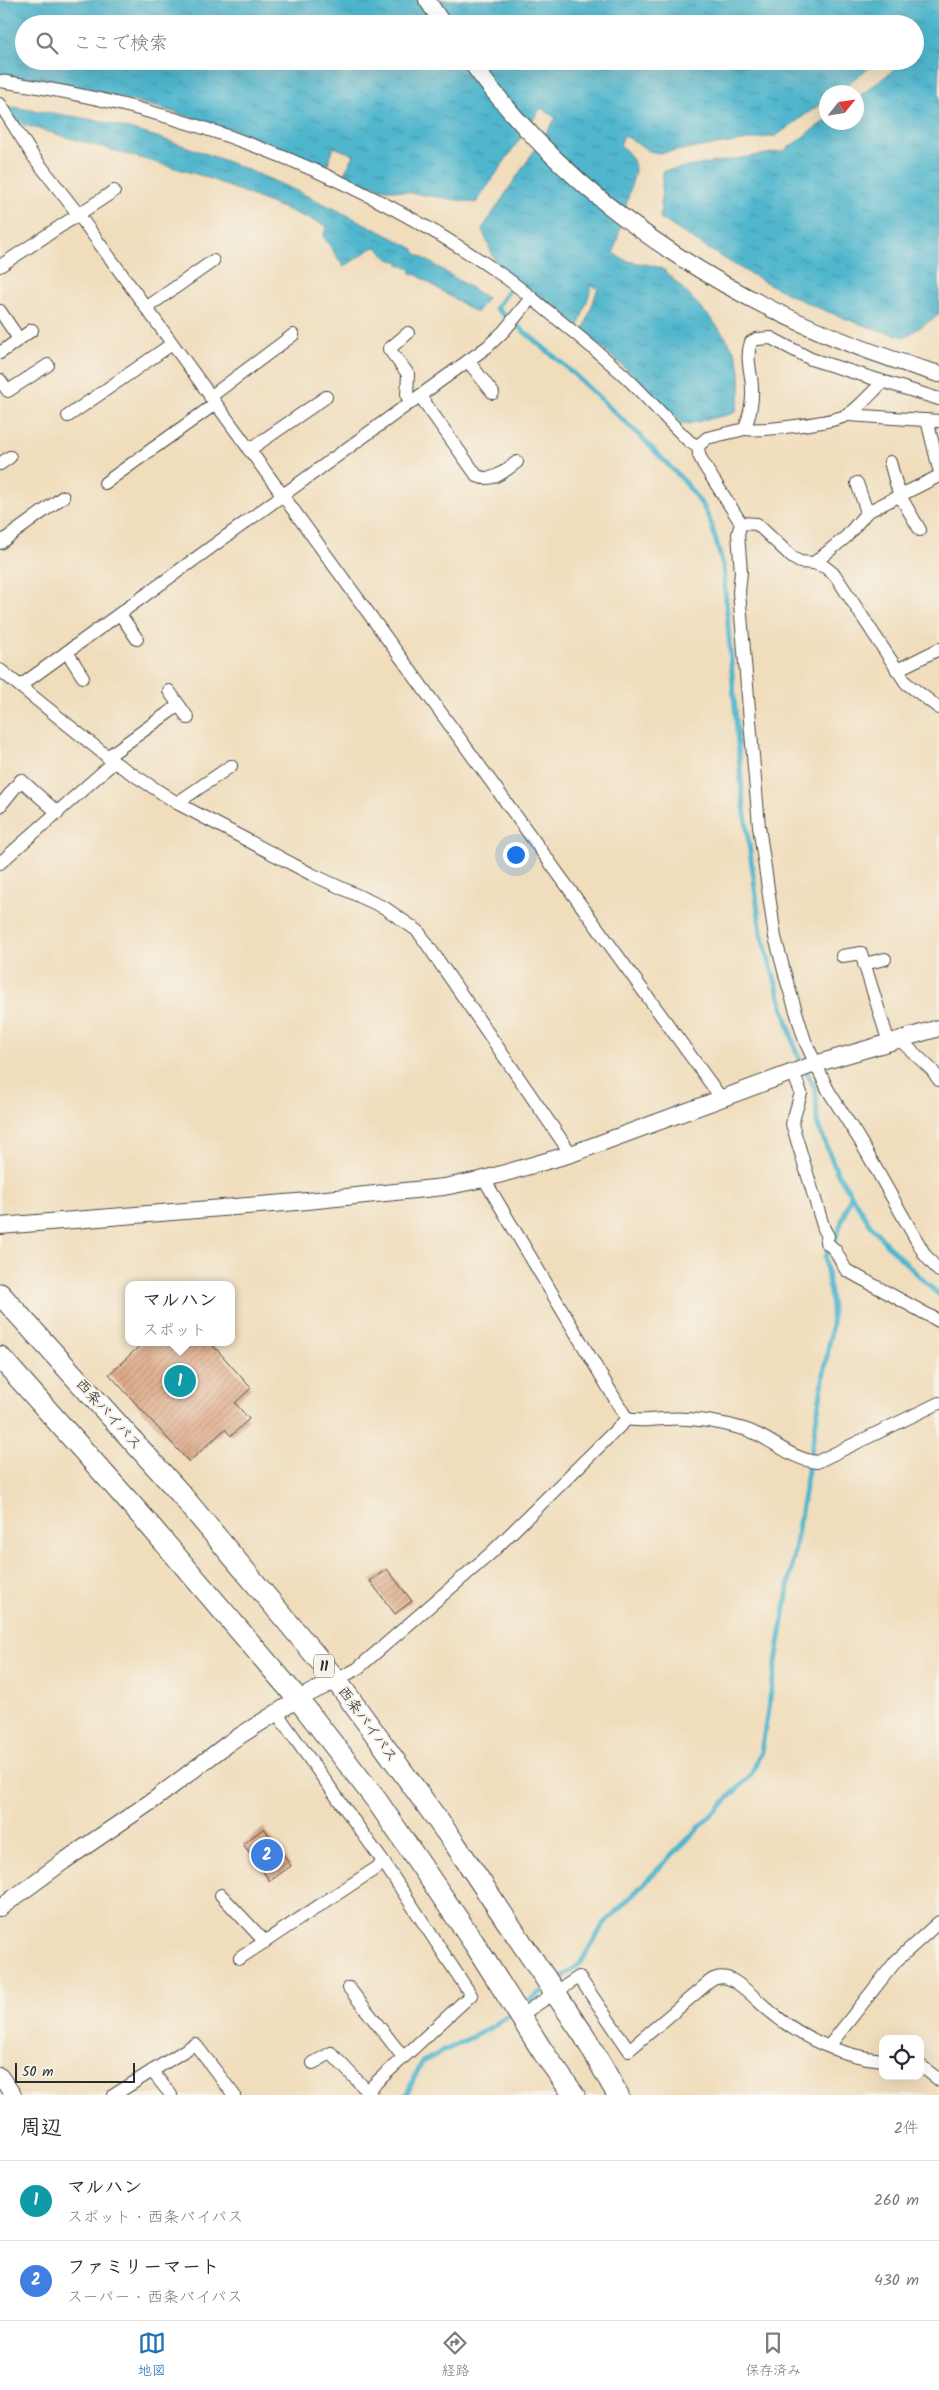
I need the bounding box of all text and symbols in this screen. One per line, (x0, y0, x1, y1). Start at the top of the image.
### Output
search box (15, 15, 924, 70)
icon: search (33, 29, 61, 57)
text: ここで検索 (73, 29, 168, 59)
north arrow (819, 85, 864, 130)
your location (503, 842, 529, 868)
popup (125, 1281, 235, 1346)
text: マルハン (142, 1286, 218, 1316)
text: スポット (142, 1318, 206, 1343)
pin: 1 (164, 1362, 196, 1400)
street label: 西条バイパス (69, 1373, 147, 1456)
road number: 11 (314, 1654, 334, 1678)
street label: 西条バイパス (331, 1681, 403, 1768)
pin: 2 (251, 1836, 283, 1874)
map controls (879, 2035, 924, 2080)
button: locate (879, 2035, 924, 2080)
scale bar (15, 2060, 135, 2083)
text: 50 m (22, 2061, 53, 2083)
text: 周辺 (20, 2112, 62, 2145)
text: 2件 (894, 2116, 919, 2141)
text: マルハン (67, 2173, 142, 2203)
text: 1 (34, 2188, 38, 2213)
text: 260 m (874, 2188, 919, 2213)
text: スポット · 西条バイパス (67, 2205, 243, 2230)
text: ファミリーマート (67, 2253, 220, 2283)
text: 2 (31, 2268, 41, 2293)
text: 430 m (874, 2268, 919, 2293)
text: スーパー · 西条バイパス (67, 2285, 243, 2310)
tab: 地図 (138, 2329, 166, 2382)
tab: 経路 (441, 2329, 469, 2382)
tab: 保存済み (745, 2329, 801, 2382)

